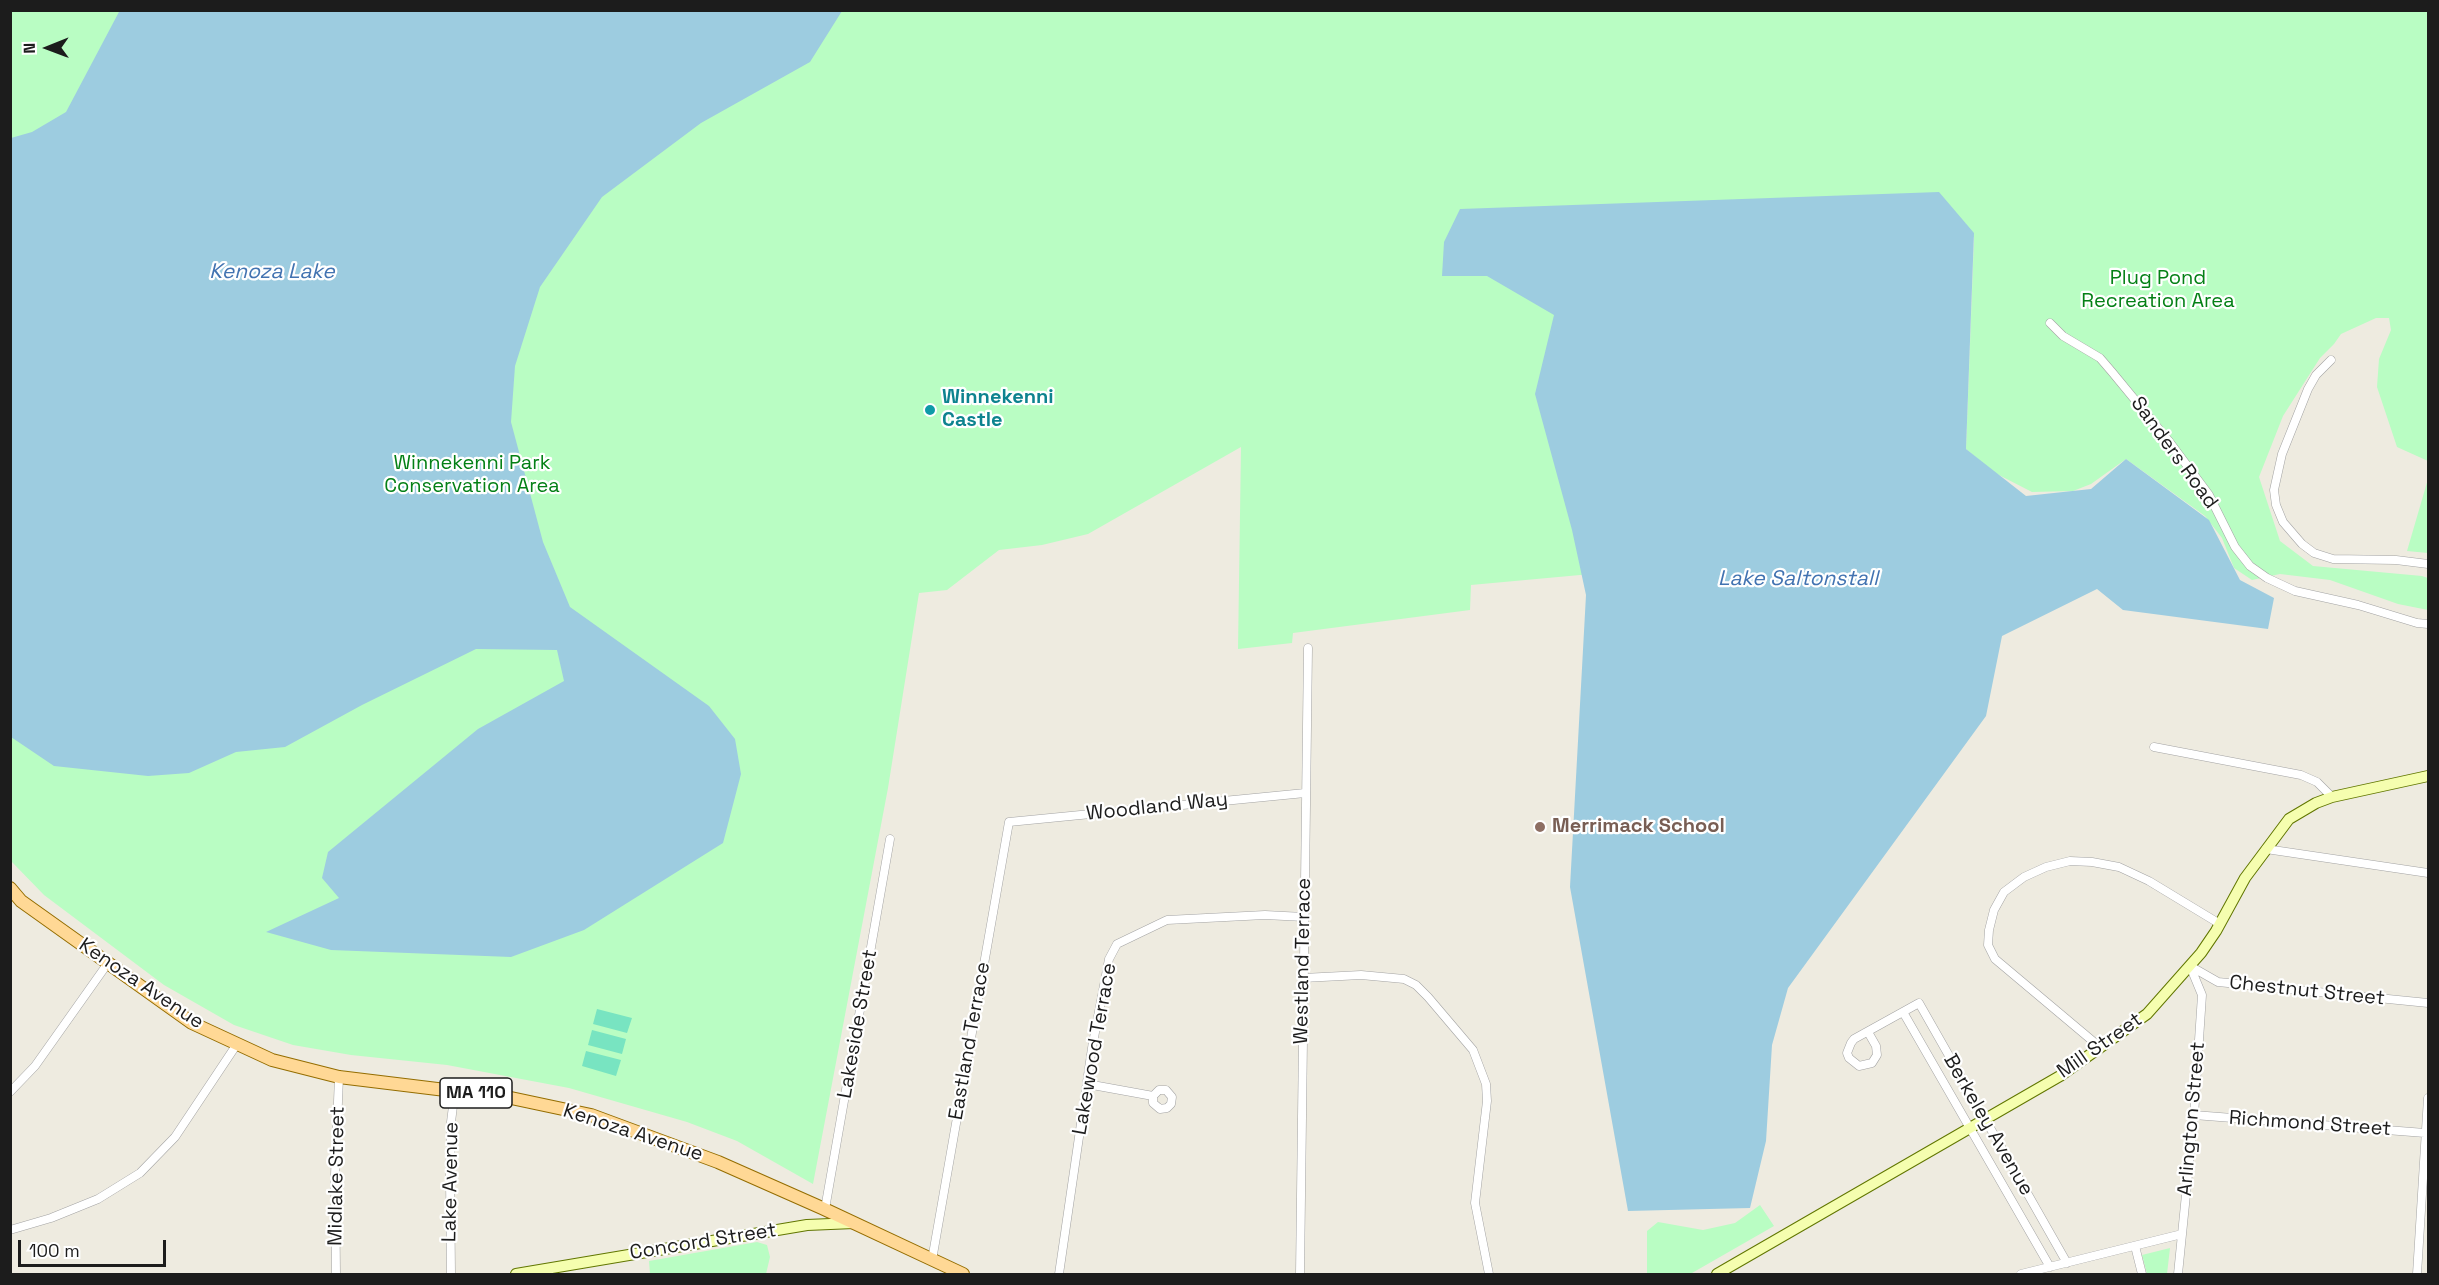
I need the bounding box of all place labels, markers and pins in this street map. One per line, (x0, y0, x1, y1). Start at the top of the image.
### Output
place label: Winnekenni Castle (942, 386, 1054, 433)
marker: Winnekenni Castle (923, 403, 937, 417)
place label: Merrimack School (1552, 815, 1725, 839)
marker: Merrimack School (1533, 820, 1547, 834)

